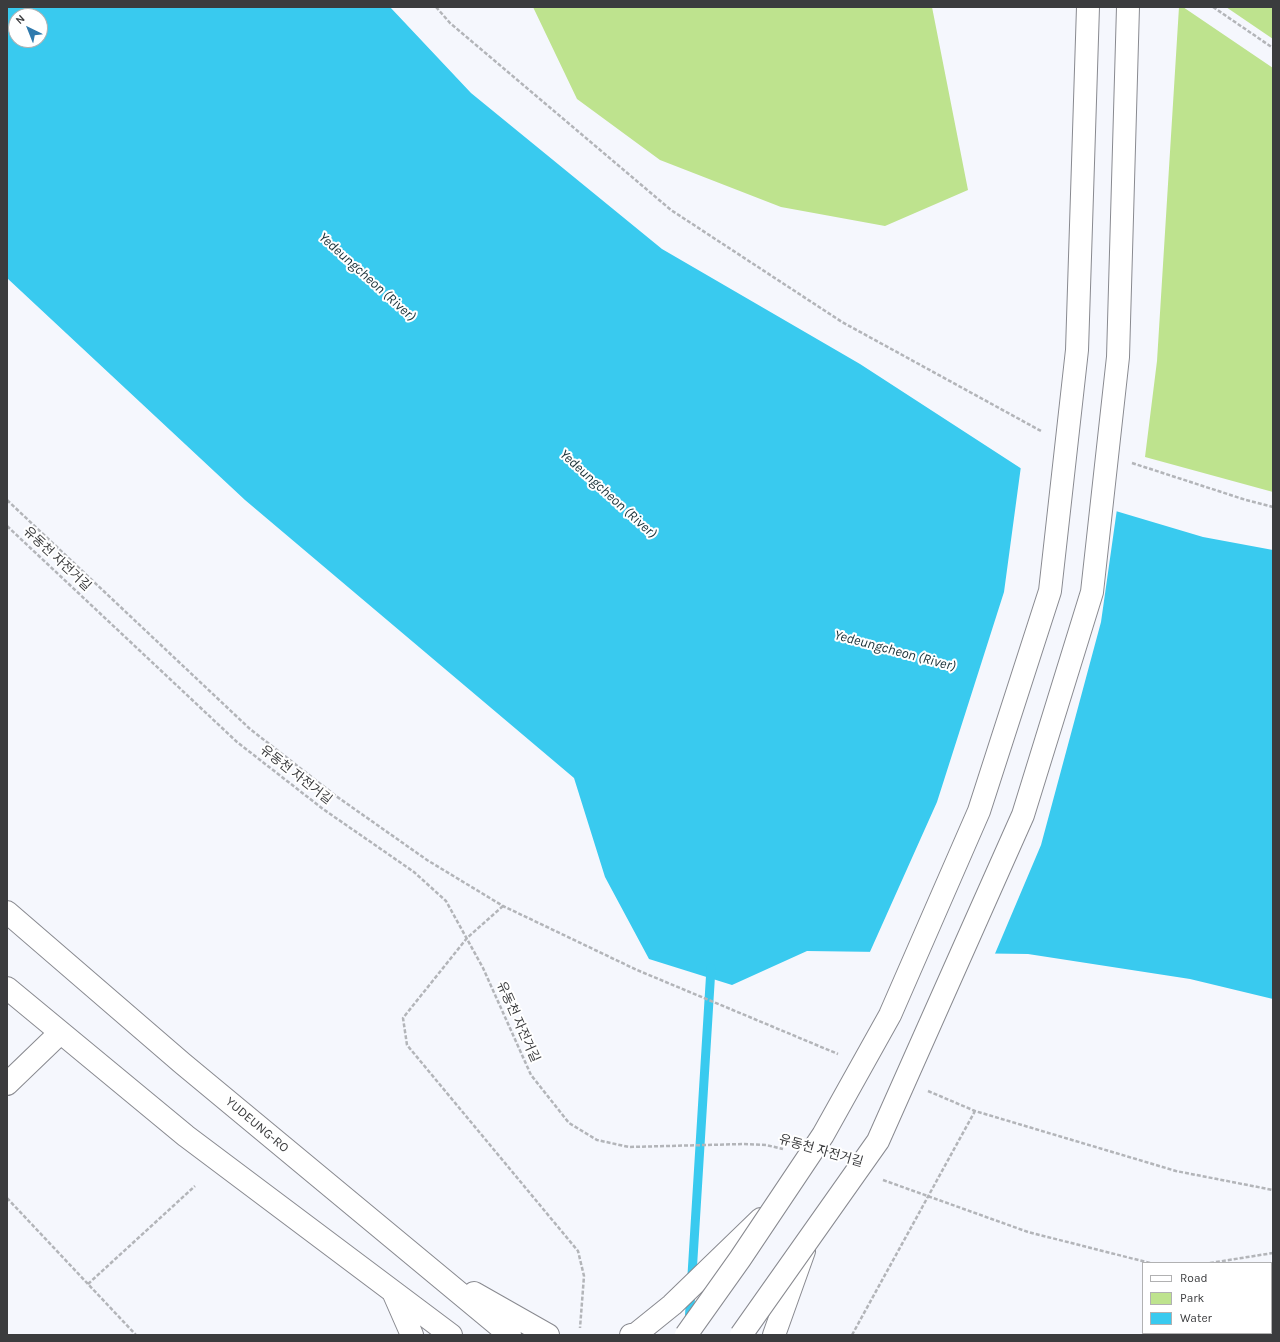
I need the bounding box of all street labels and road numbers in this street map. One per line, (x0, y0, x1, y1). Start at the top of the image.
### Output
street label: 유동천 자전거길 (20, 524, 94, 594)
street label: 유동천 자전거길 (257, 742, 335, 808)
street label: 유동천 자전거길 (493, 979, 543, 1065)
street label: YUDEUNG-RO (222, 1094, 292, 1156)
street label: 유동천 자전거길 (777, 1132, 865, 1170)

